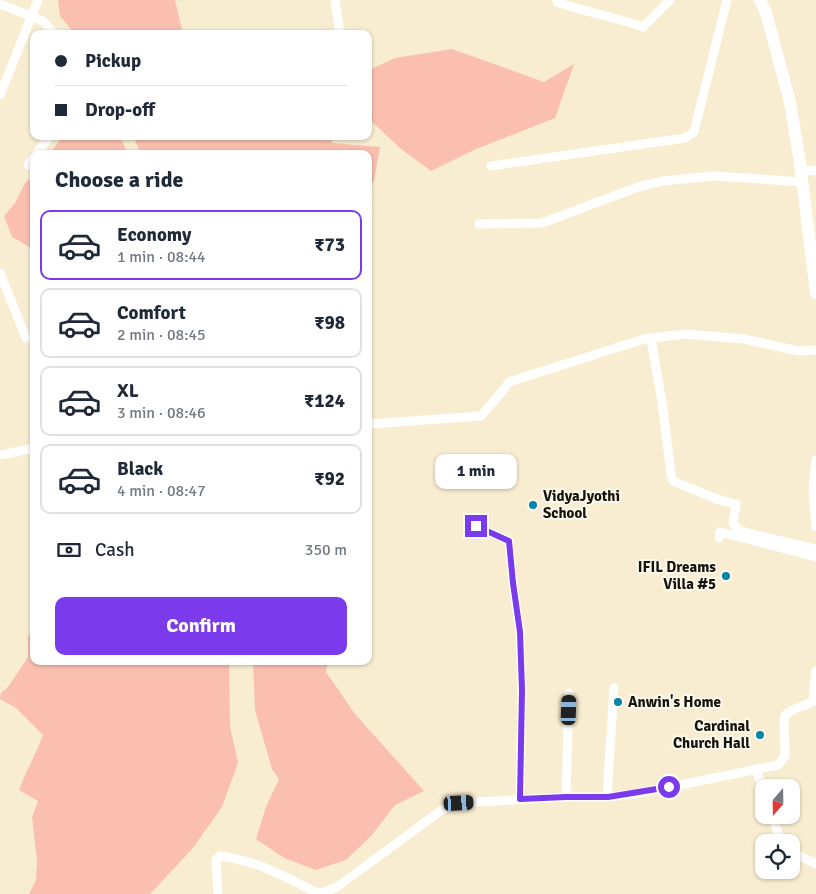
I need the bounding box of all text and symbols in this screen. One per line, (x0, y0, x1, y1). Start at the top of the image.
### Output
text: Pickup (85, 49, 141, 73)
text: Drop-off (85, 98, 155, 122)
text: Choose a ride (55, 166, 183, 193)
icon: car (57, 223, 102, 268)
text: Economy (117, 223, 191, 247)
text: ₹73 (314, 233, 345, 257)
text: 1 min · 08:44 (117, 247, 206, 267)
icon: car (57, 301, 102, 346)
text: Comfort (117, 301, 186, 325)
text: ₹98 (314, 311, 345, 335)
text: 2 min · 08:45 (117, 325, 206, 345)
icon: car (57, 379, 102, 424)
text: XL (117, 379, 139, 403)
text: ₹124 (304, 389, 345, 413)
text: 3 min · 08:46 (117, 403, 206, 423)
callout: 1 min (435, 454, 517, 488)
icon: car (57, 457, 102, 502)
text: Black (117, 457, 163, 481)
text: 1 min (457, 461, 495, 481)
text: ₹92 (314, 467, 345, 491)
text: 4 min · 08:47 (117, 481, 206, 501)
place label: VidyaJyothi School (543, 487, 620, 522)
marker: VidyaJyothi School (527, 499, 539, 511)
route end (465, 515, 487, 537)
icon: cash (55, 536, 83, 564)
text: Cash (95, 538, 135, 562)
text: 350 m (305, 540, 347, 560)
place label: IFIL Dreams Villa #5 (638, 558, 716, 593)
marker: IFIL Dreams Villa #5 (720, 570, 732, 582)
button: Confirm (55, 597, 347, 655)
place label: Anwin's Home (628, 693, 721, 711)
car (560, 695, 577, 725)
marker: Anwin's Home (612, 696, 624, 708)
place label: Cardinal Church Hall (673, 717, 750, 752)
marker: Cardinal Church Hall (754, 729, 766, 741)
route start (658, 776, 680, 798)
north arrow (755, 779, 800, 824)
map controls (755, 779, 800, 879)
car (443, 795, 474, 811)
button: locate (755, 834, 800, 879)

